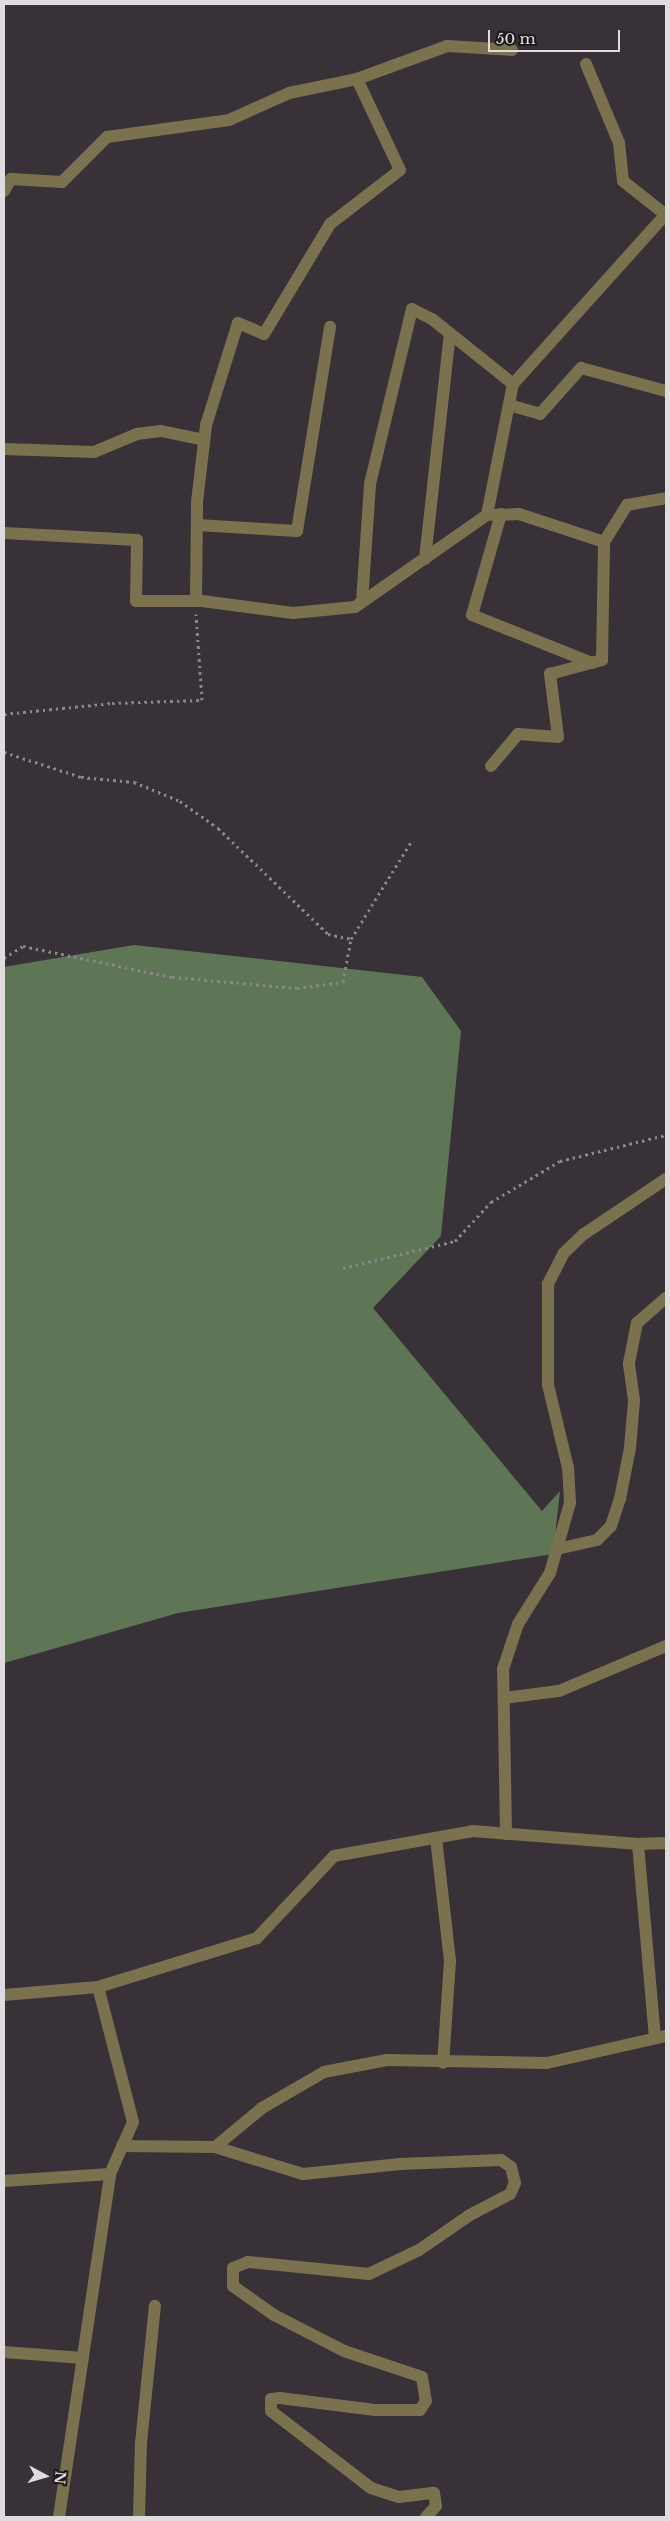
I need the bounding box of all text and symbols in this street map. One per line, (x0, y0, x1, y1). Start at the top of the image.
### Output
scale bar (490, 20, 622, 52)
text: 50 m (496, 29, 536, 48)
north arrow (20, 2451, 70, 2501)
text: N (50, 2470, 70, 2485)

